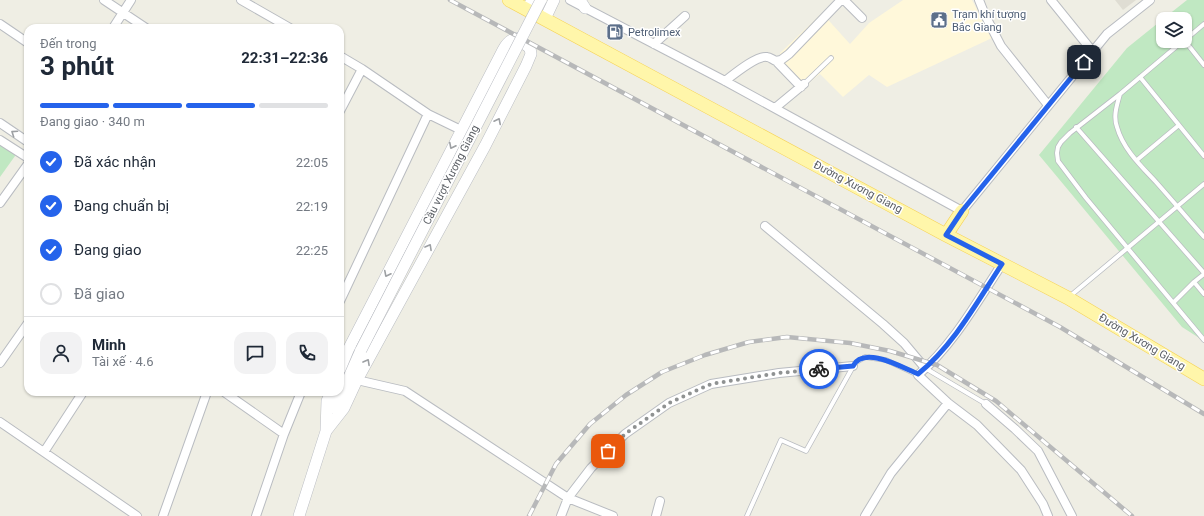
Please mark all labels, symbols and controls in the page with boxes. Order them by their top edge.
place label: Trạm khí tượng Bắc Giang [952,8,1026,34]
public building icon: Trạm khí tượng Bắc Giang [929,10,949,30]
map controls [1156,12,1192,48]
button: layers [1156,12,1192,48]
fuel station icon: Petrolimex [605,22,625,42]
place label: Petrolimex [628,26,681,39]
text: Đến trong [40,36,96,51]
pin [1067,45,1101,79]
text: 22:31–22:36 [241,49,328,67]
text: 3 phút [40,51,114,81]
icon: home [1073,51,1095,73]
text: Đang giao · 340 m [40,114,145,129]
one-way arrow [493,117,501,125]
street label: Cầu vượt Xương Giang [420,123,482,227]
one-way arrow [11,130,18,137]
one-way arrow [450,142,457,150]
icon: check [40,151,62,173]
text: Đã xác nhận [74,153,156,171]
text: 22:05 [296,155,328,170]
street label: Đường Xương Giang [811,158,905,216]
icon: check [40,195,62,217]
text: Đang chuẩn bị [74,197,169,215]
text: 22:19 [296,199,328,214]
icon: check [40,239,62,261]
text: Đang giao [74,241,141,259]
text: 22:25 [296,243,328,258]
one-way arrow [425,244,432,252]
one-way arrow [384,270,392,278]
text: Đã giao [74,285,125,303]
street label: Đường Xương Giang [1096,311,1188,373]
button: person [40,332,82,374]
button: chat [234,332,276,374]
button: phone [286,332,328,374]
text: Minh [92,336,126,354]
courier [799,349,839,389]
text: Tài xế · 4.6 [92,354,154,369]
one-way arrow [363,358,370,366]
icon: bike [808,358,830,380]
pin [591,434,625,468]
icon: bag [597,440,619,462]

